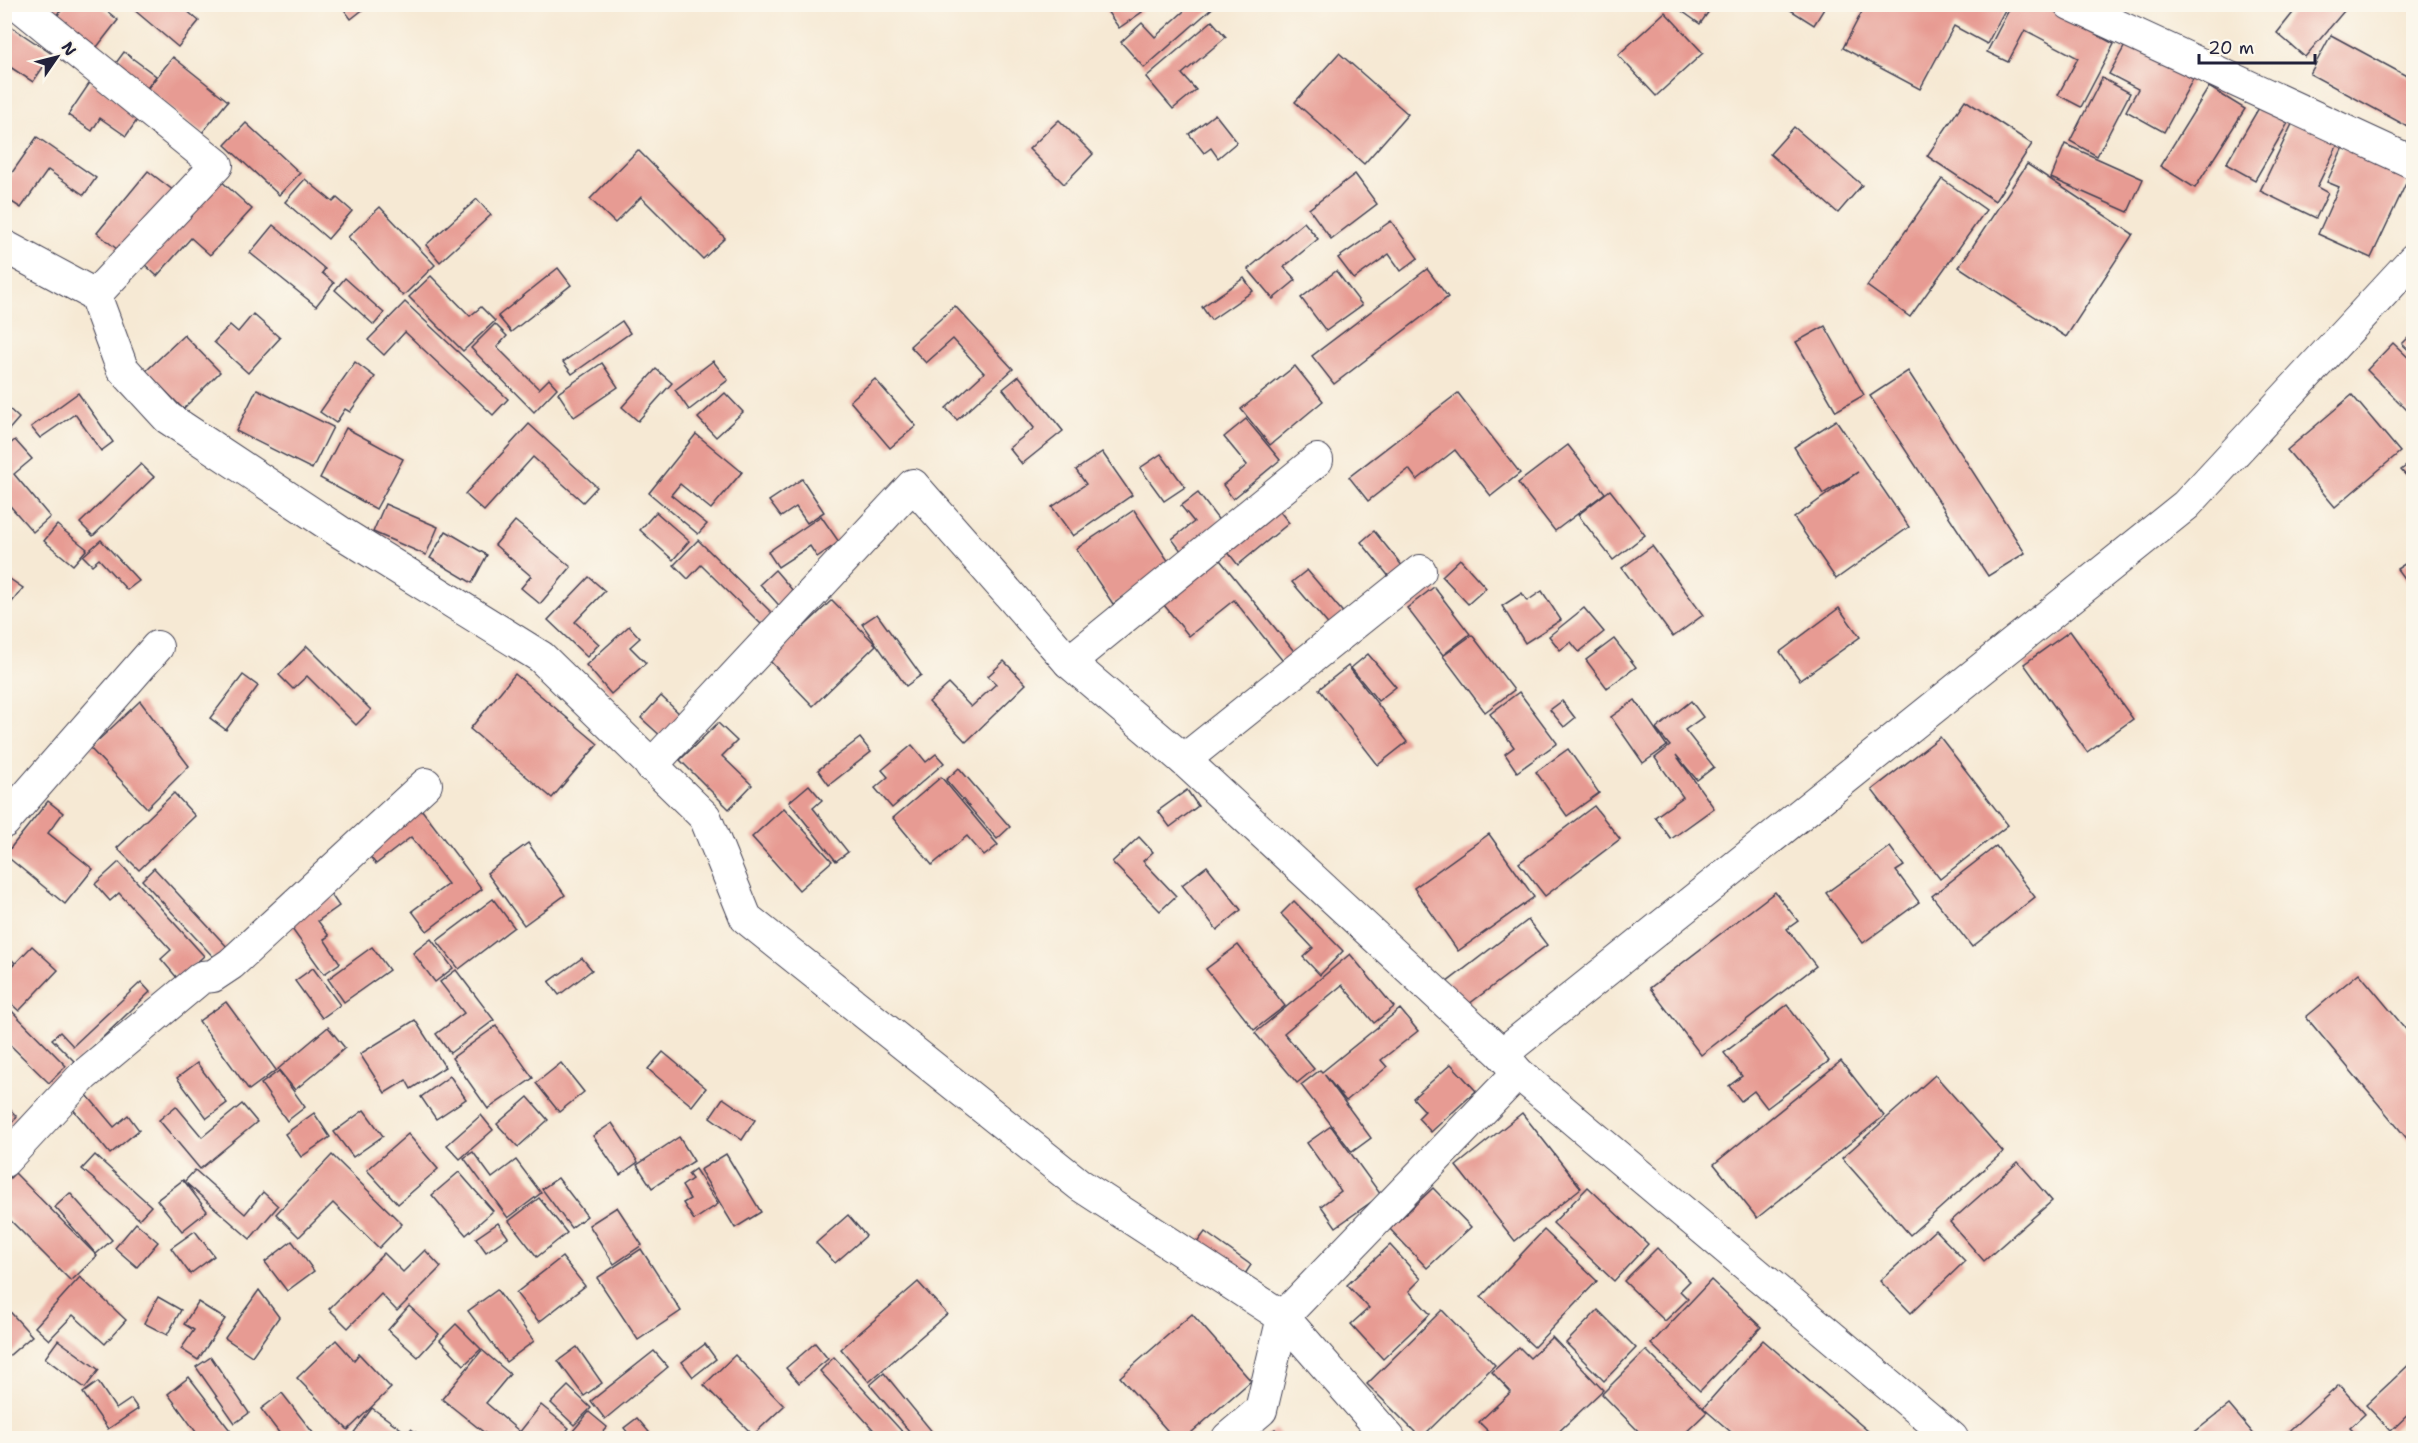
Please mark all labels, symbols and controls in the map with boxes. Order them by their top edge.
north arrow [27,27,87,87]
scale bar [2199,27,2314,65]
text: 20 m [2208,36,2254,60]
text: N [57,37,81,60]

